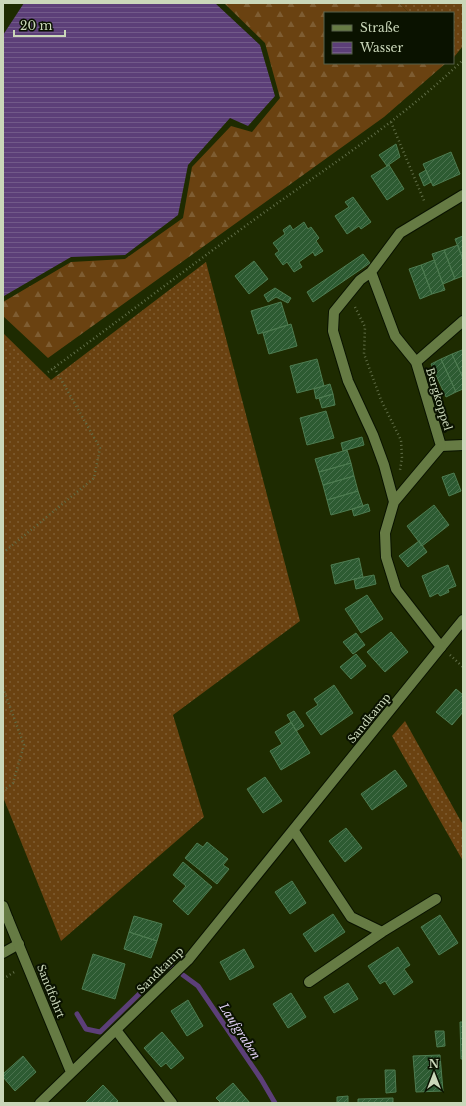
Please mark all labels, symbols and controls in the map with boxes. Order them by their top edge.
scale bar [14,12,65,38]
legend [324,12,454,64]
text: 20 m [20,18,52,33]
text: Straße [360,20,400,35]
text: Wasser [359,40,403,55]
street label: Bergkoppel [423,366,455,433]
street label: Sandkamp [345,690,393,746]
street label: Sandkamp [134,944,186,996]
street label: Sandfohrt [34,962,68,1021]
water label: Laufgraben [216,999,264,1063]
north arrow [414,1054,454,1094]
text: N [429,1057,440,1071]

